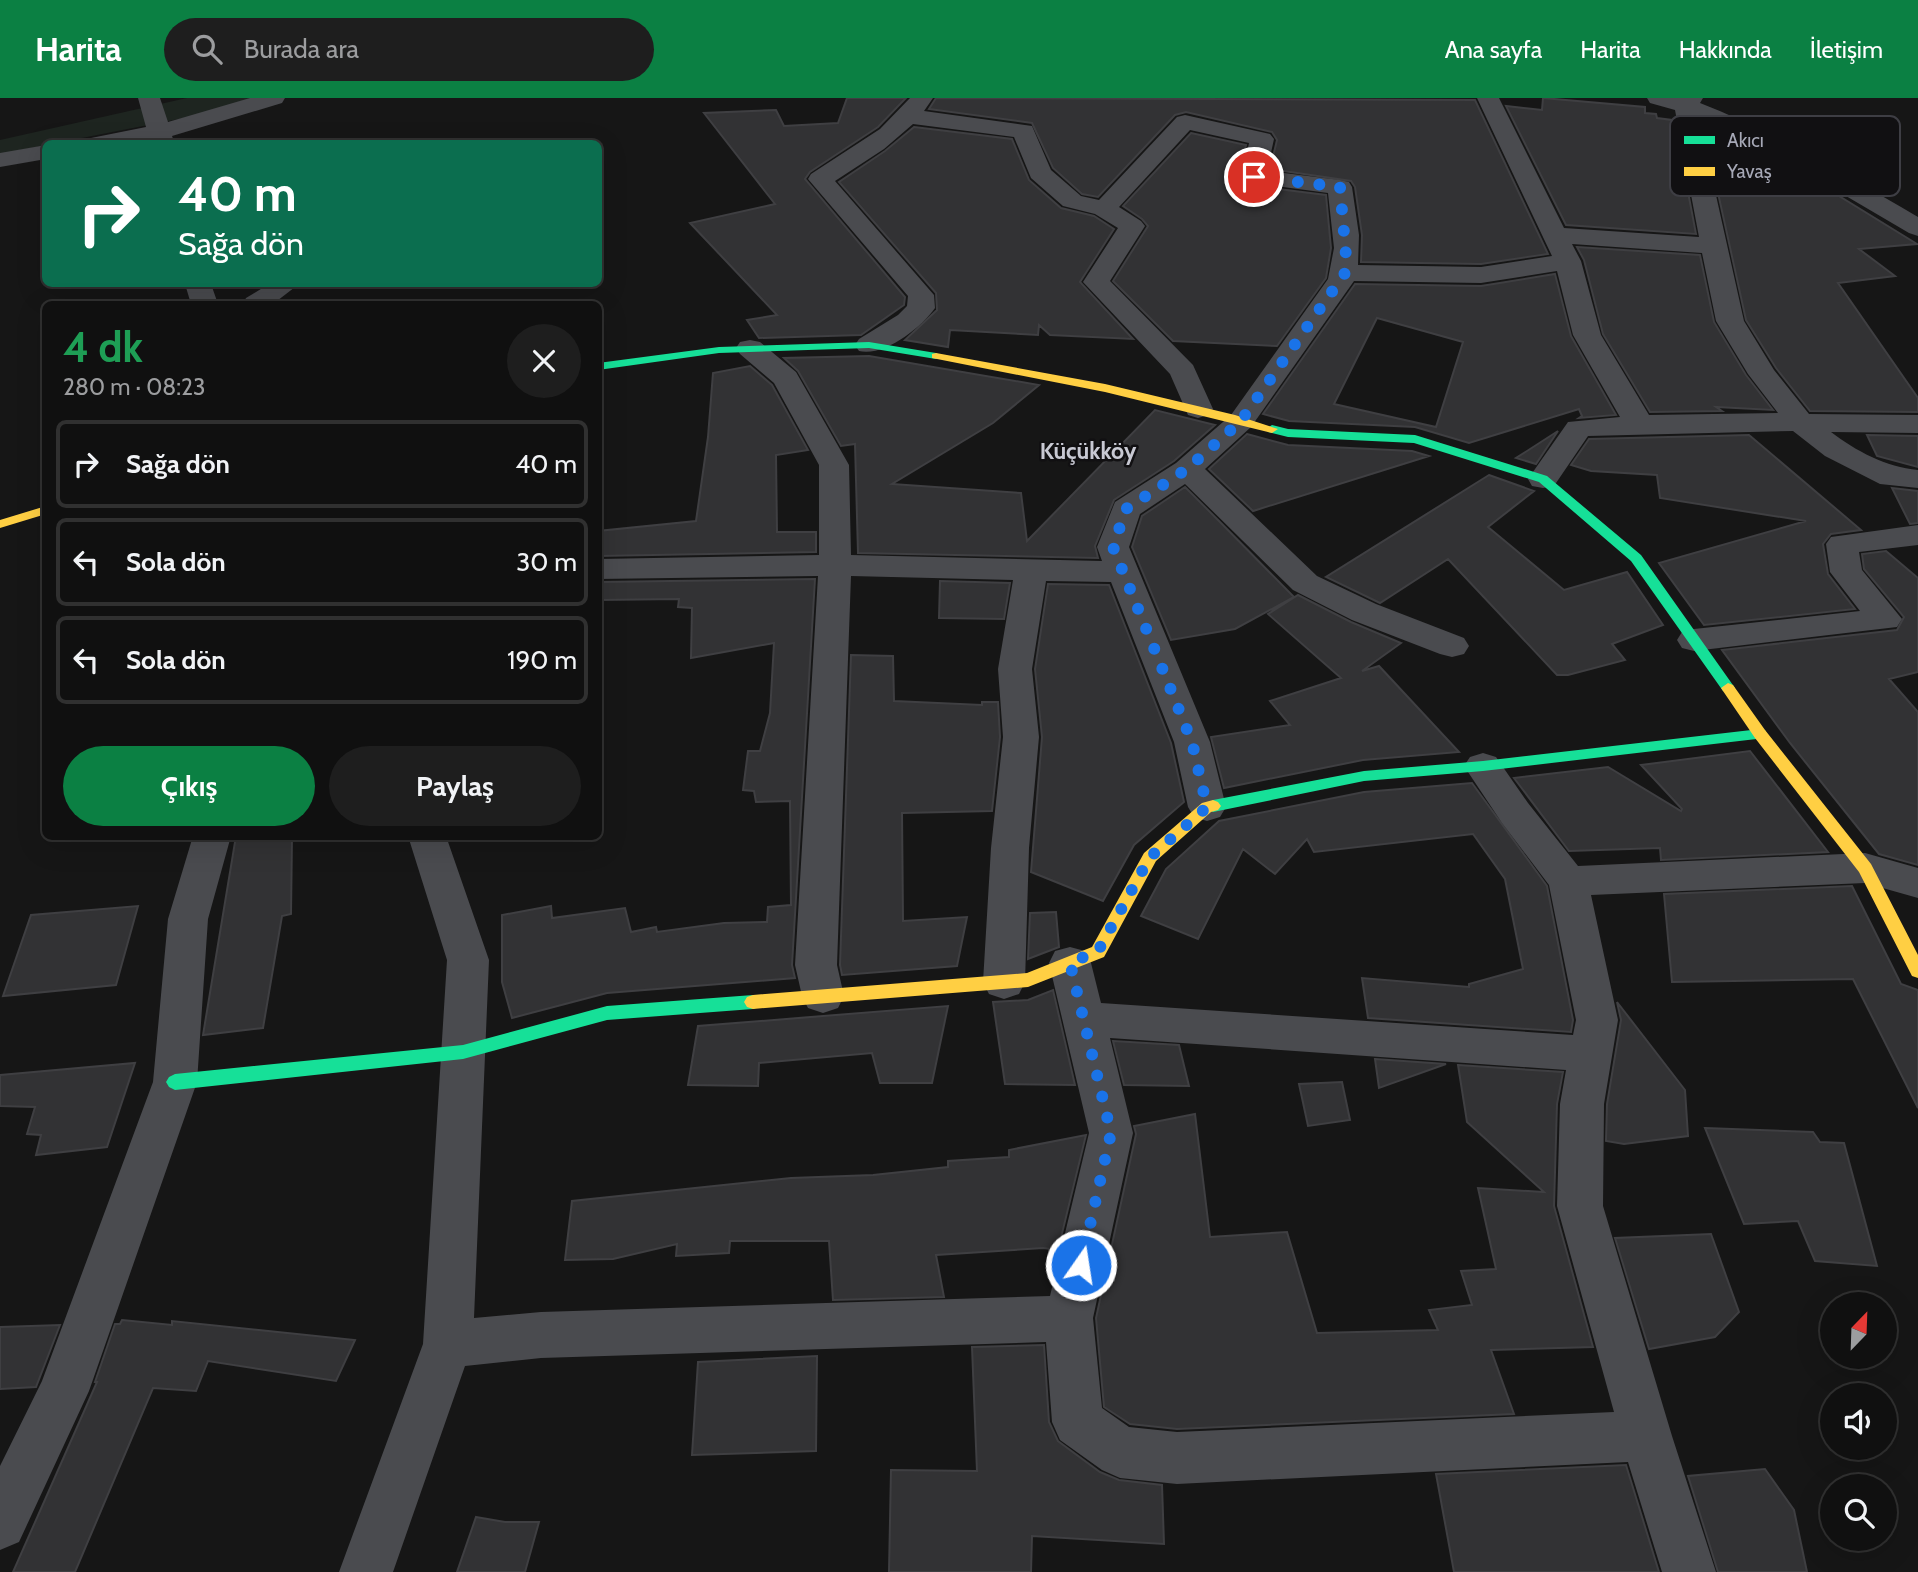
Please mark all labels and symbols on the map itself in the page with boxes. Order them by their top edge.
legend [1670,116,1900,196]
text: Akıcı [1727,129,1764,152]
pin [1224,147,1284,207]
text: Yavaş [1726,160,1772,183]
district label: Küçükköy [1040,437,1137,465]
position arrow [1044,1228,1118,1302]
north arrow [1820,1292,1897,1368]

